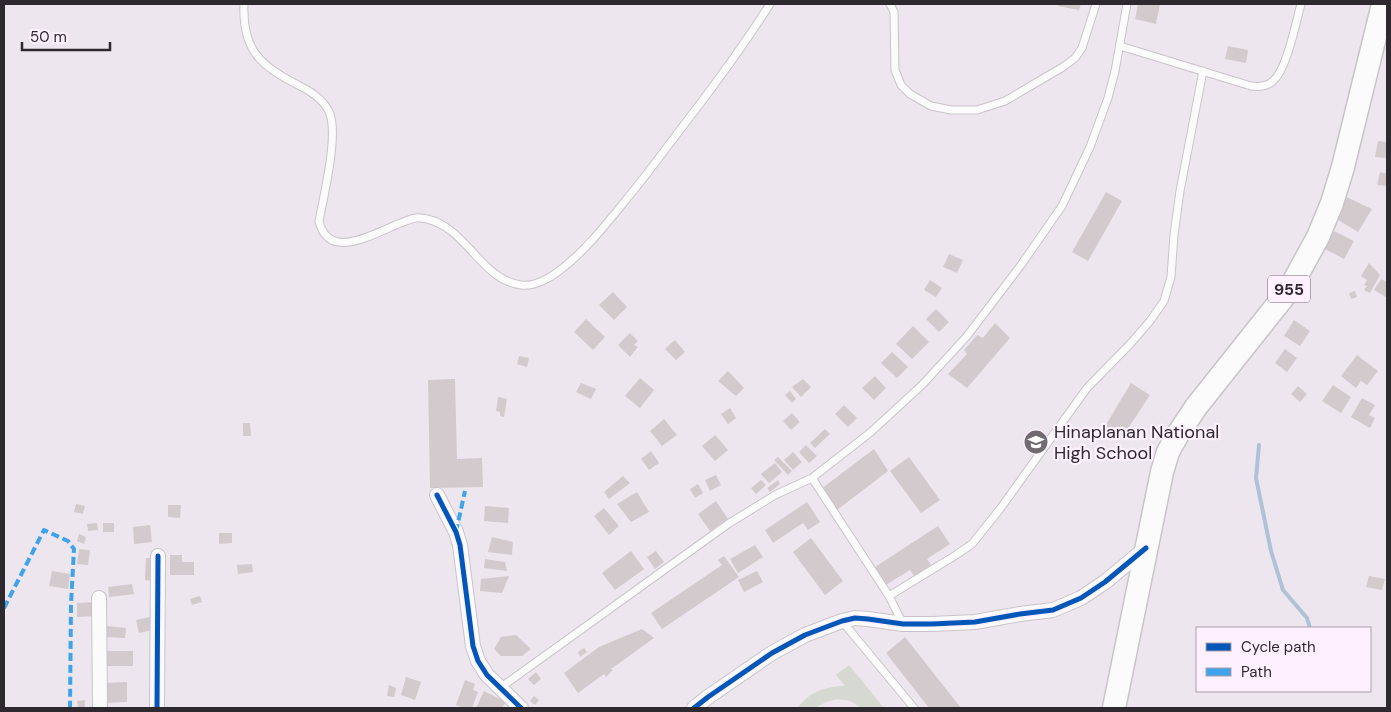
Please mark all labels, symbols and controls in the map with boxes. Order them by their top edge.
scale bar [22,20,110,52]
text: 50 m [30,27,67,47]
road number: 955 [1268,276,1310,302]
place label: Hinaplanan National High School [1054,420,1219,465]
school or university icon: Hinaplanan National High School [1023,429,1049,455]
legend [1196,627,1371,692]
text: Cycle path [1241,637,1316,657]
text: Path [1241,662,1272,682]

